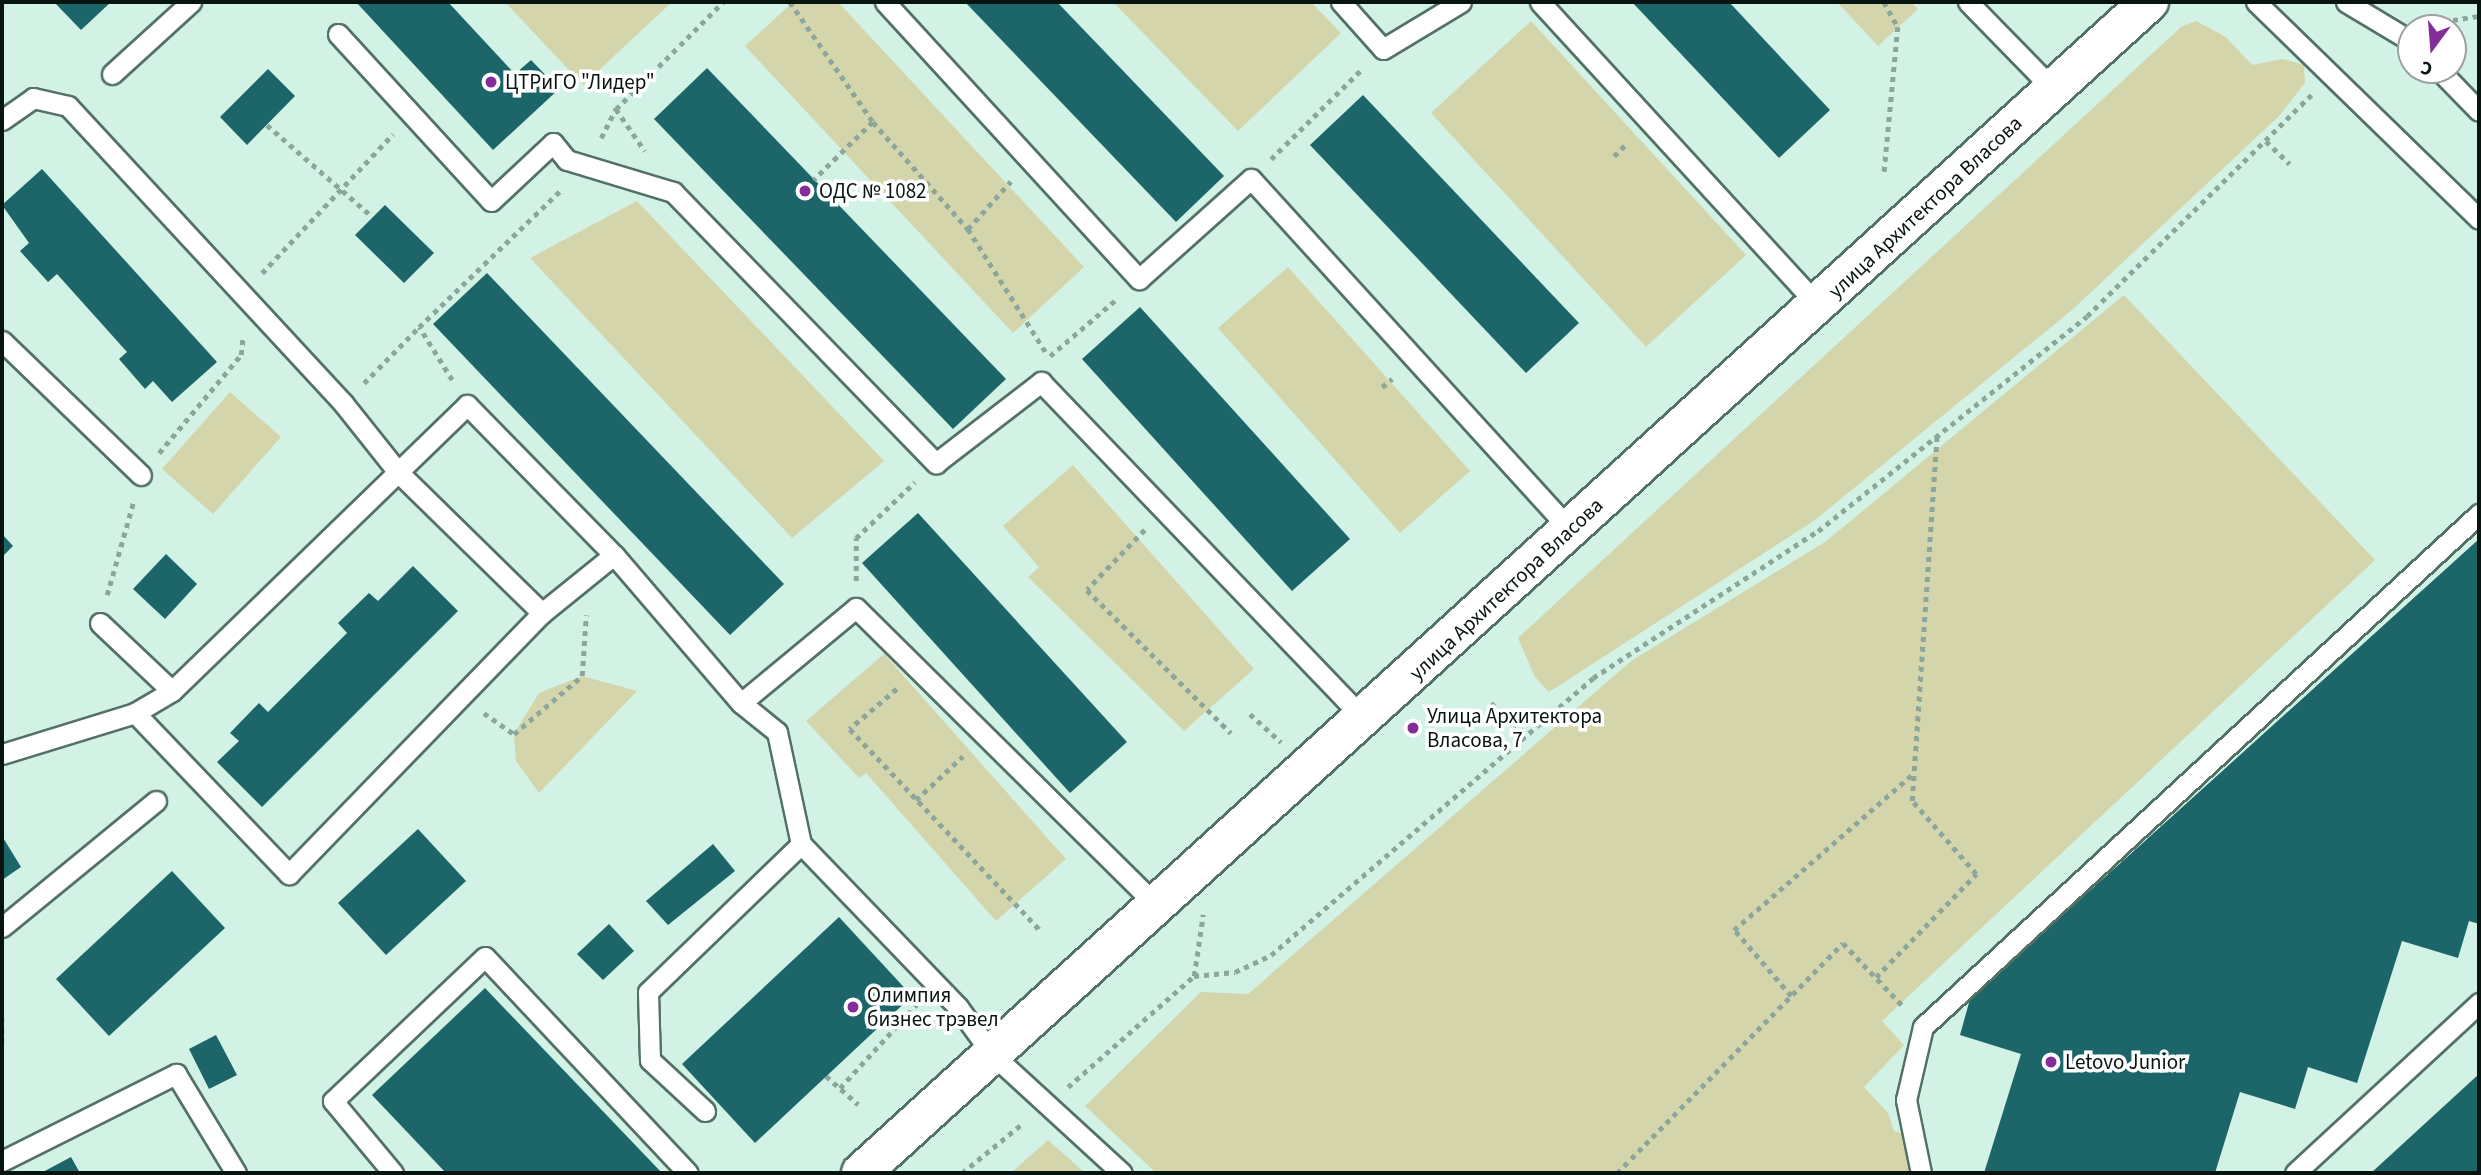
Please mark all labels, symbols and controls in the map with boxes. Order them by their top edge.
north arrow [2397,14,2467,84]
text: С [2418,53,2436,82]
place label: ЦТРиГО "Лидер" [505,69,655,95]
marker: ЦТРиГО "Лидер" [483,74,499,90]
street label: улица Архитектора Власова [1823,111,2027,303]
place label: ОДС № 1082 [819,178,927,204]
marker: ОДС № 1082 [797,183,813,199]
street label: улица Архитектора Власова [1404,493,1608,685]
place label: Улица Архитектора Власова, 7 [1427,703,1602,753]
marker: Улица Архитектора Власова, 7 [1405,720,1421,736]
place label: Олимпия бизнес трэвел [867,982,999,1032]
marker: Олимпия бизнес трэвел [845,999,861,1015]
place label: Letovo Junior [2065,1049,2185,1075]
marker: Letovo Junior [2043,1054,2059,1070]

